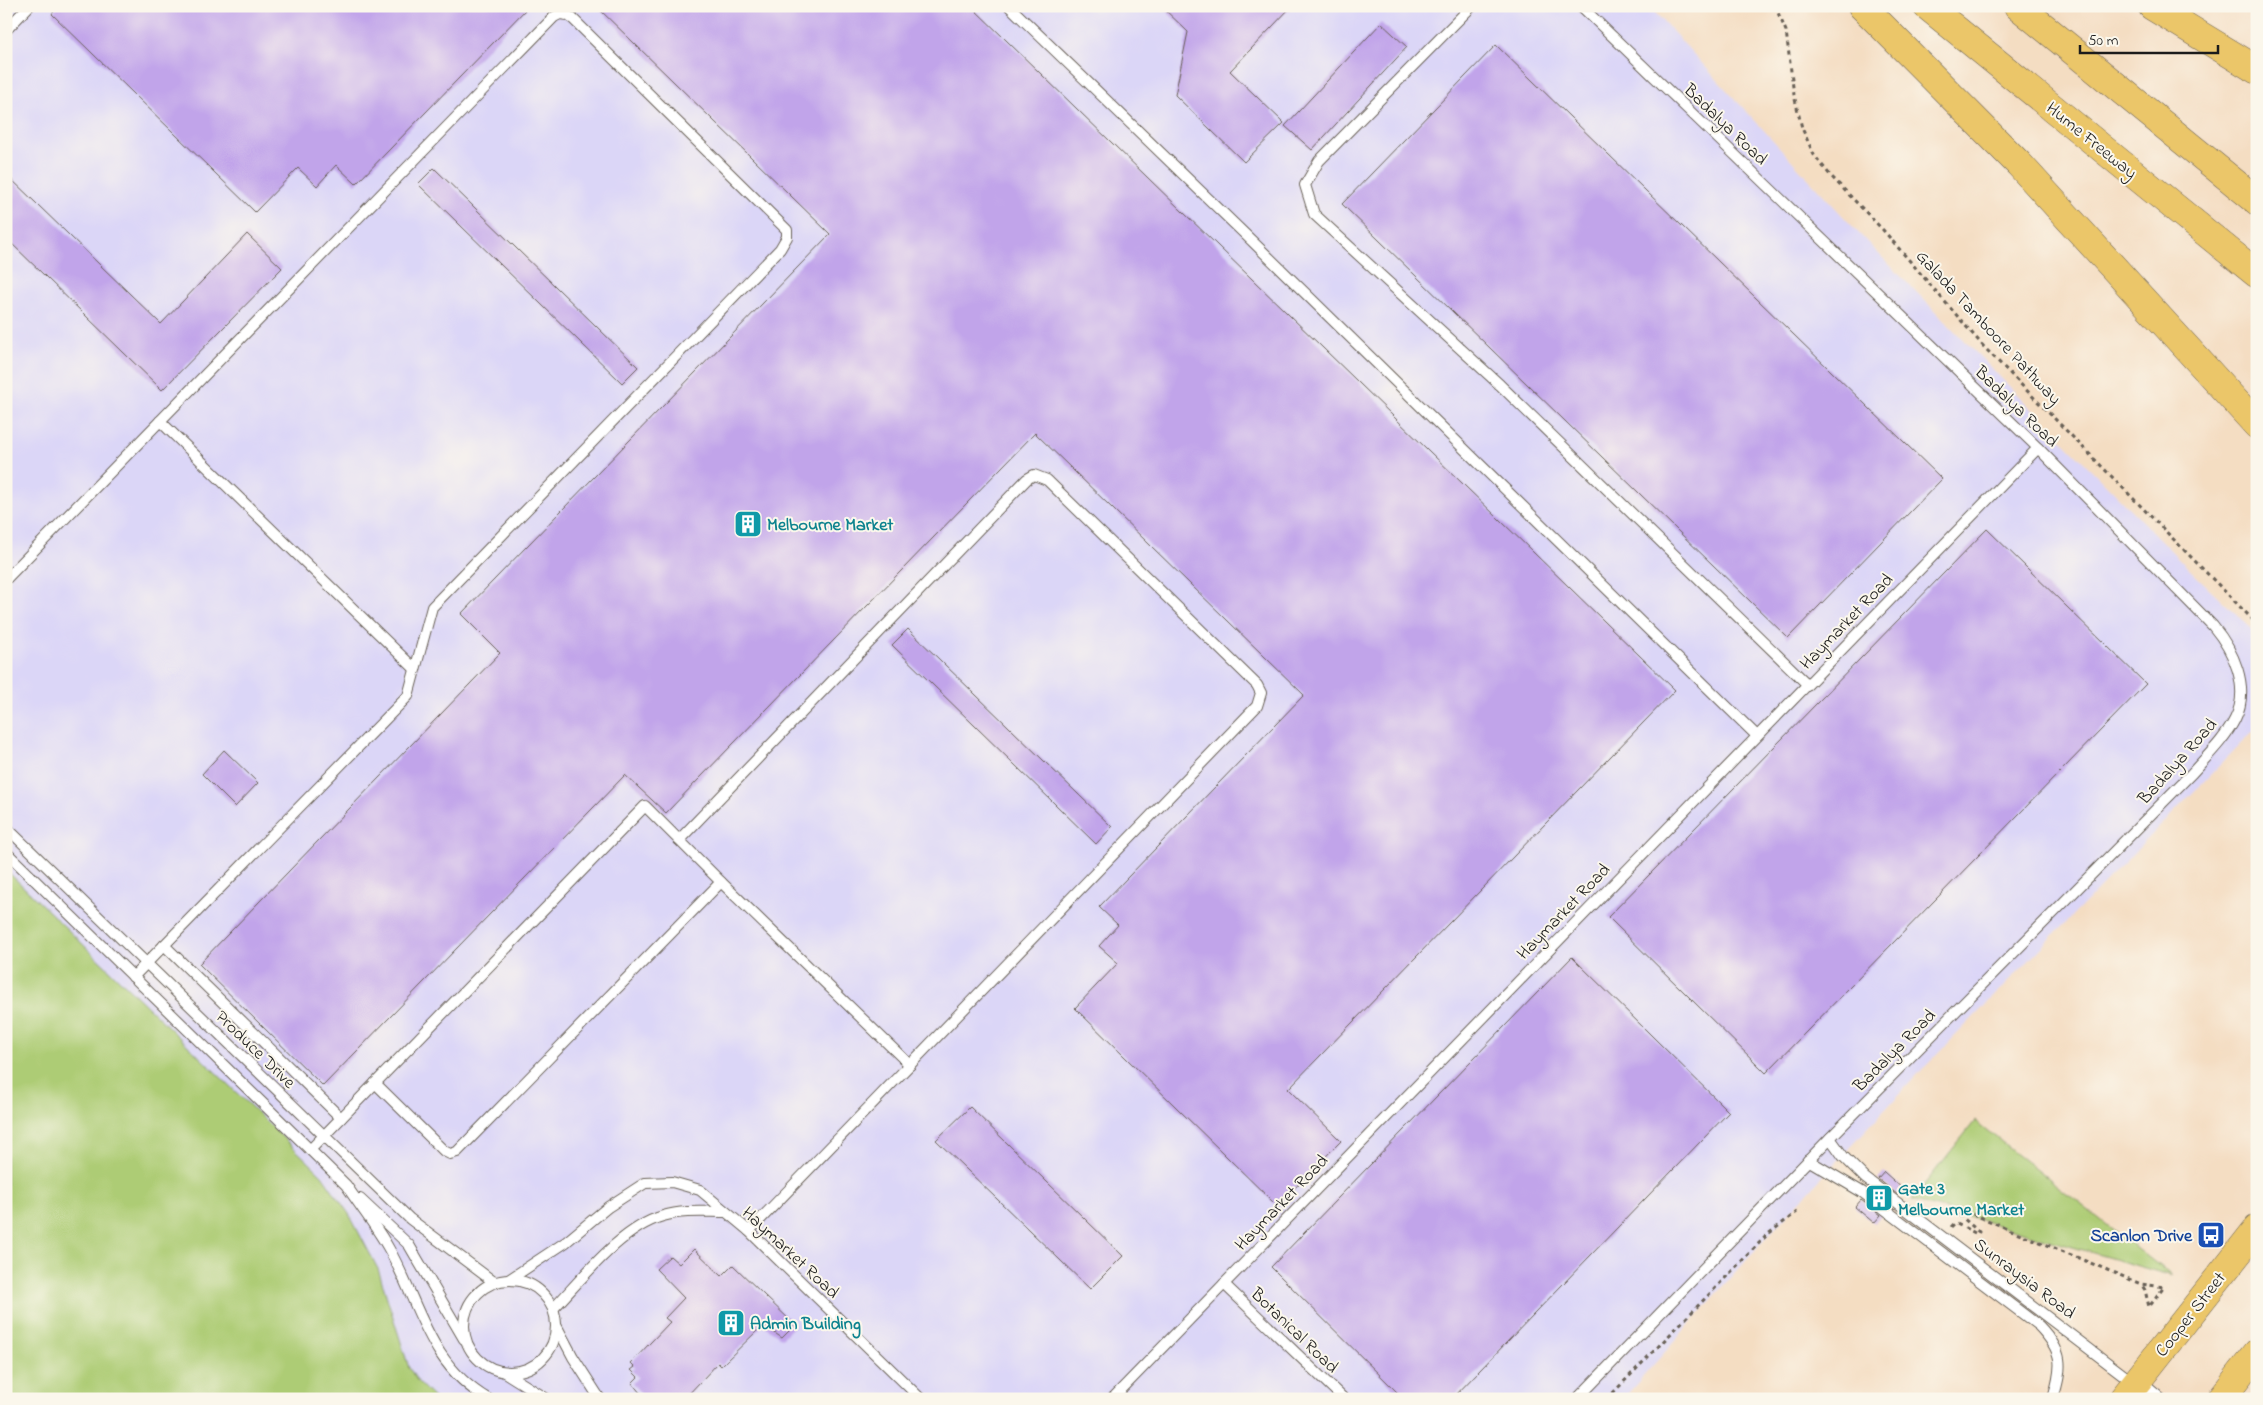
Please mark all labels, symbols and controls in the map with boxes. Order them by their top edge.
scale bar [2080,22,2218,54]
text: 50 m [2088,30,2119,52]
street label: Badalya Road [1676,78,1773,172]
street label: Hume Freeway [2040,97,2142,186]
street label: Galada Tamboore Pathway [1909,245,2066,412]
street label: Badalya Road [1967,360,2064,454]
building icon: Melbourne Market [733,509,763,539]
place label: Melbourne Market [767,513,894,539]
street label: Haymarket Road [1795,568,1900,676]
street label: Badalya Road [2132,713,2224,812]
street label: Haymarket Road [1512,858,1617,966]
street label: Badalya Road [1847,1004,1943,1100]
street label: Produce Drive [209,1005,301,1096]
street label: Haymarket Road [1230,1149,1335,1257]
place label: Gate 3 Melbourne Market [1898,1177,2025,1224]
building icon: Gate 3 Melbourne Market [1864,1183,1894,1213]
street label: Haymarket Road [735,1201,844,1306]
bus stop icon: Scanlon Drive [2196,1220,2226,1250]
place label: Scanlon Drive [2091,1224,2193,1250]
street label: Sunraysia Road [1967,1233,2080,1327]
street label: Cooper Street [2150,1267,2233,1363]
street label: Botanical Road [1243,1282,1344,1380]
building icon: Admin Building [716,1308,746,1338]
place label: Admin Building [750,1312,861,1339]

